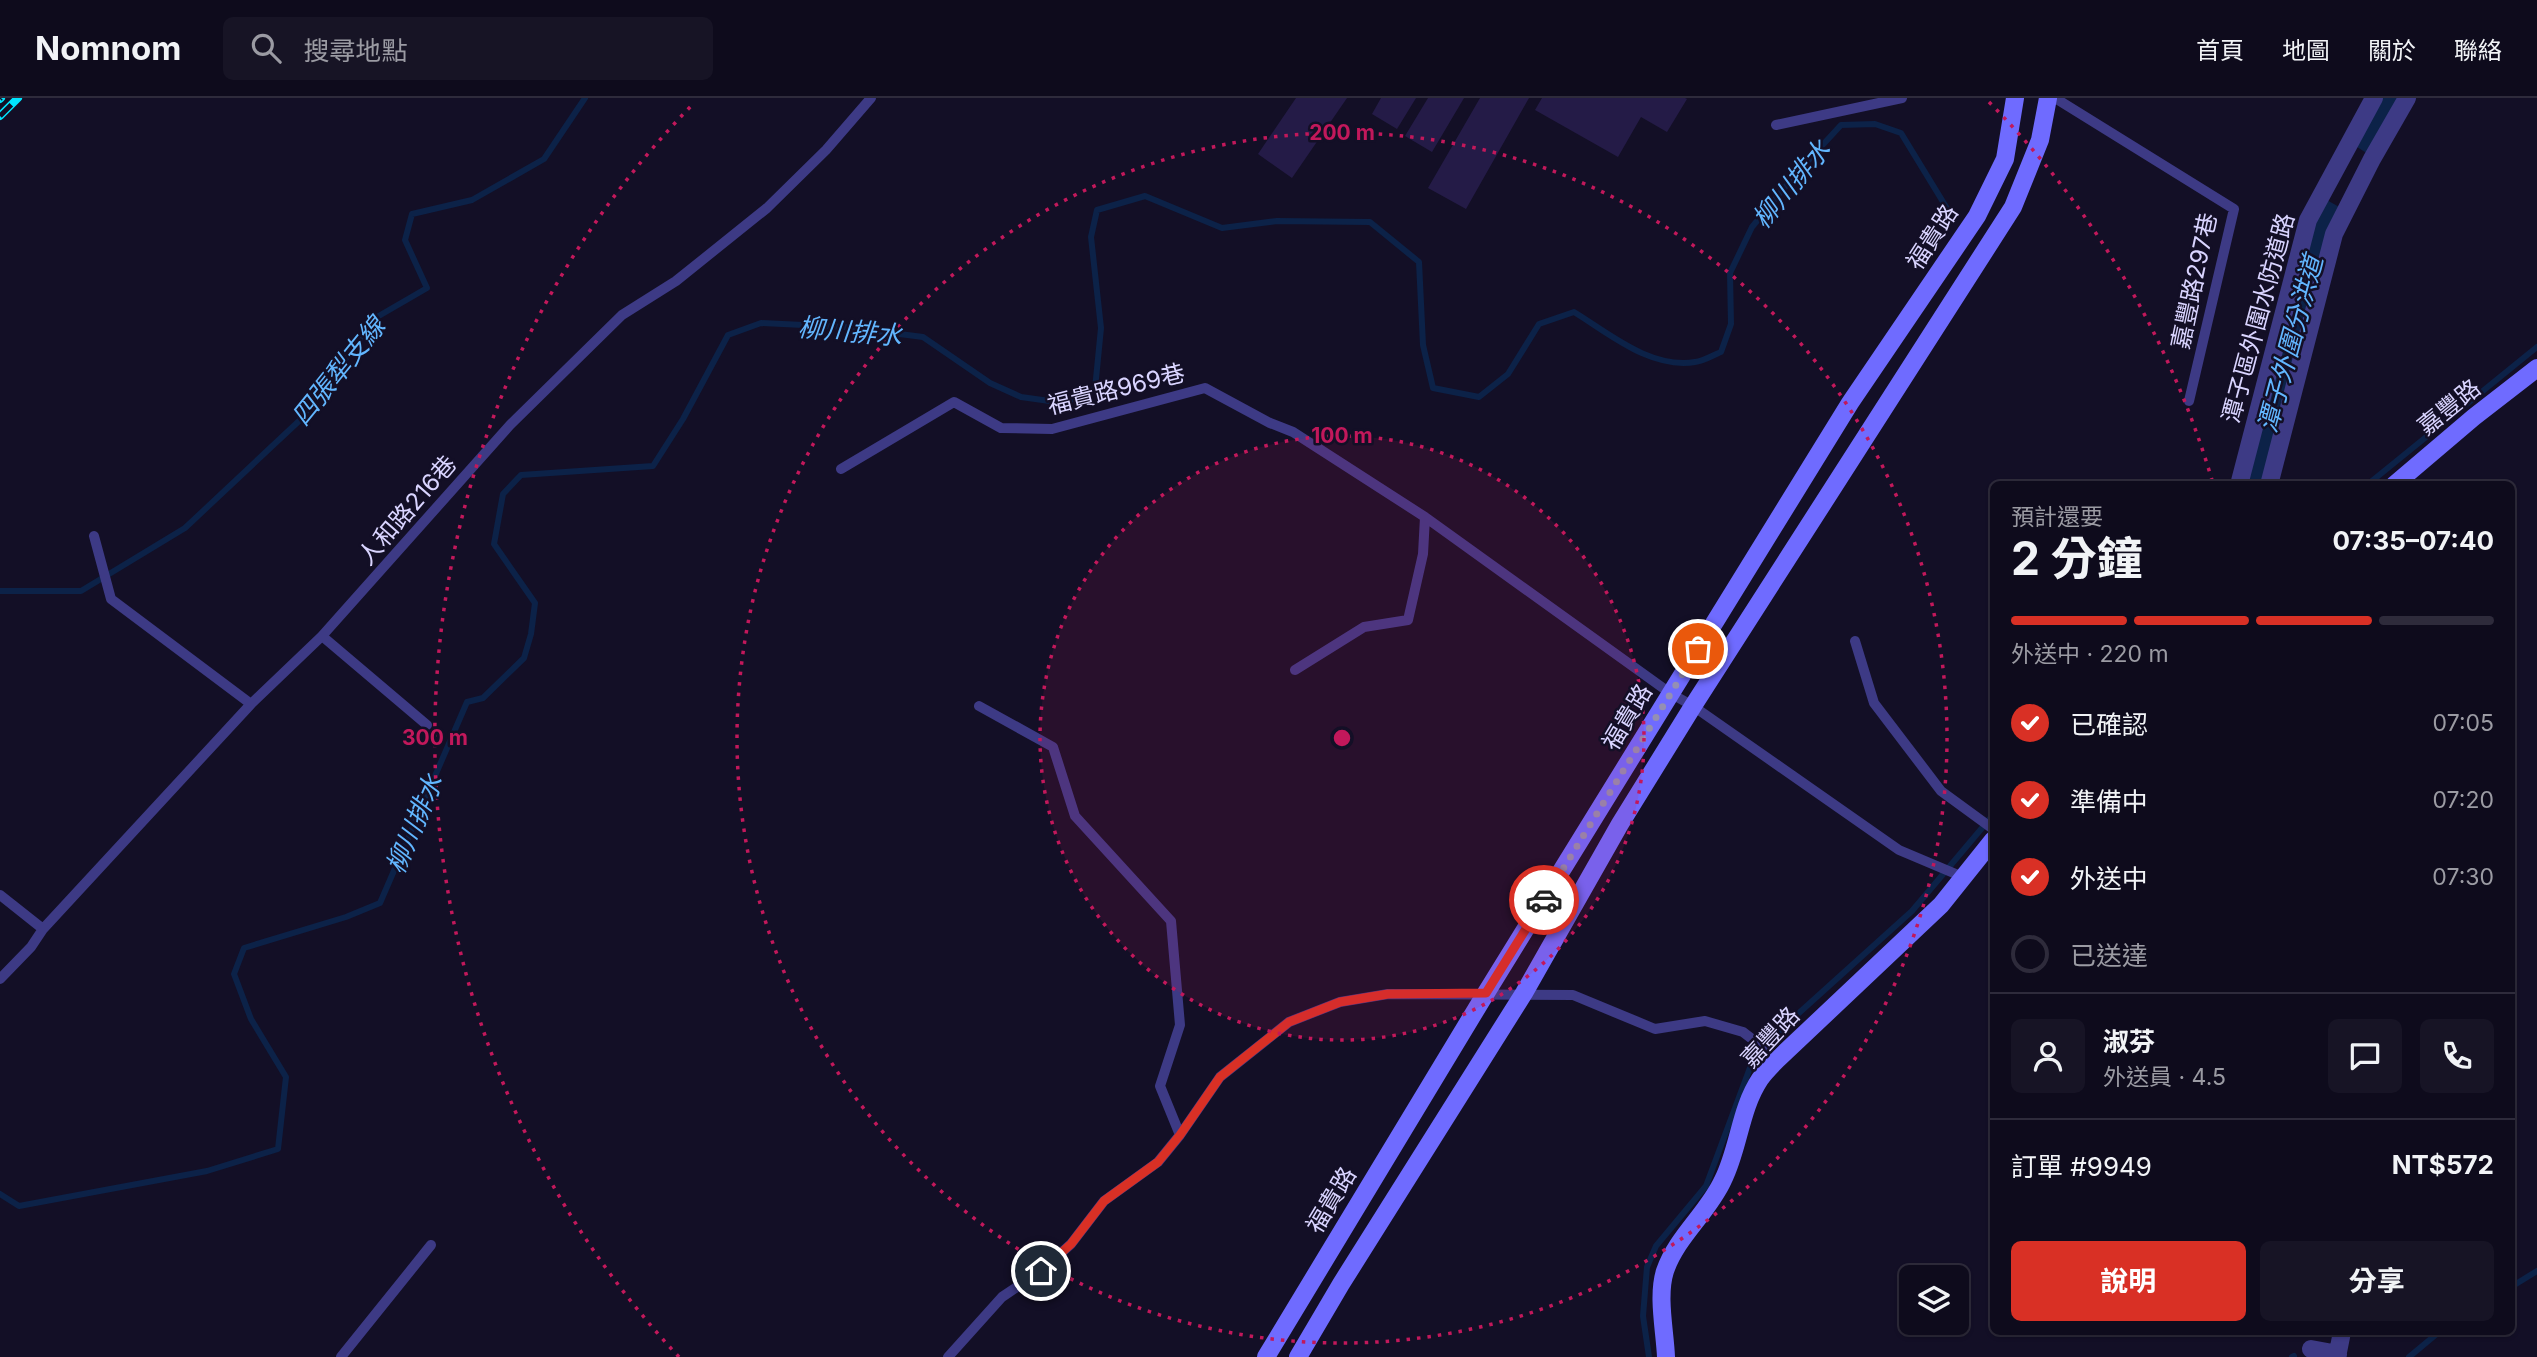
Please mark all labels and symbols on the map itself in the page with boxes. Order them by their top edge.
text: 200 m [1309,120,1375,145]
water label: 柳川排水 [1746,133,1837,234]
street label: 福貴路 [1900,199,1964,275]
street label: 嘉豐路297巷 [2165,210,2223,352]
street label: 潭子區外圍水防道路 [2216,210,2300,426]
water label: 潭子外圍分洪道 [2251,248,2330,436]
water label: 四張犁支線 [285,308,393,431]
water label: 柳川排水 [797,311,904,351]
street label: 福貴路969巷 [1044,358,1188,420]
street label: 嘉豐路 [2412,373,2486,441]
text: 100 m [1311,423,1373,448]
street label: 人和路216巷 [352,449,462,571]
pin [1668,619,1728,679]
street label: 福貴路 [1596,679,1658,755]
text: 300 m [402,725,468,750]
centre of rings [1330,726,1354,750]
water label: 柳川排水 [379,769,449,878]
courier [1509,865,1579,935]
street label: 嘉豐路 [1735,1001,1805,1073]
street label: 福貴路 [1300,1162,1362,1238]
pin [1011,1241,1071,1301]

